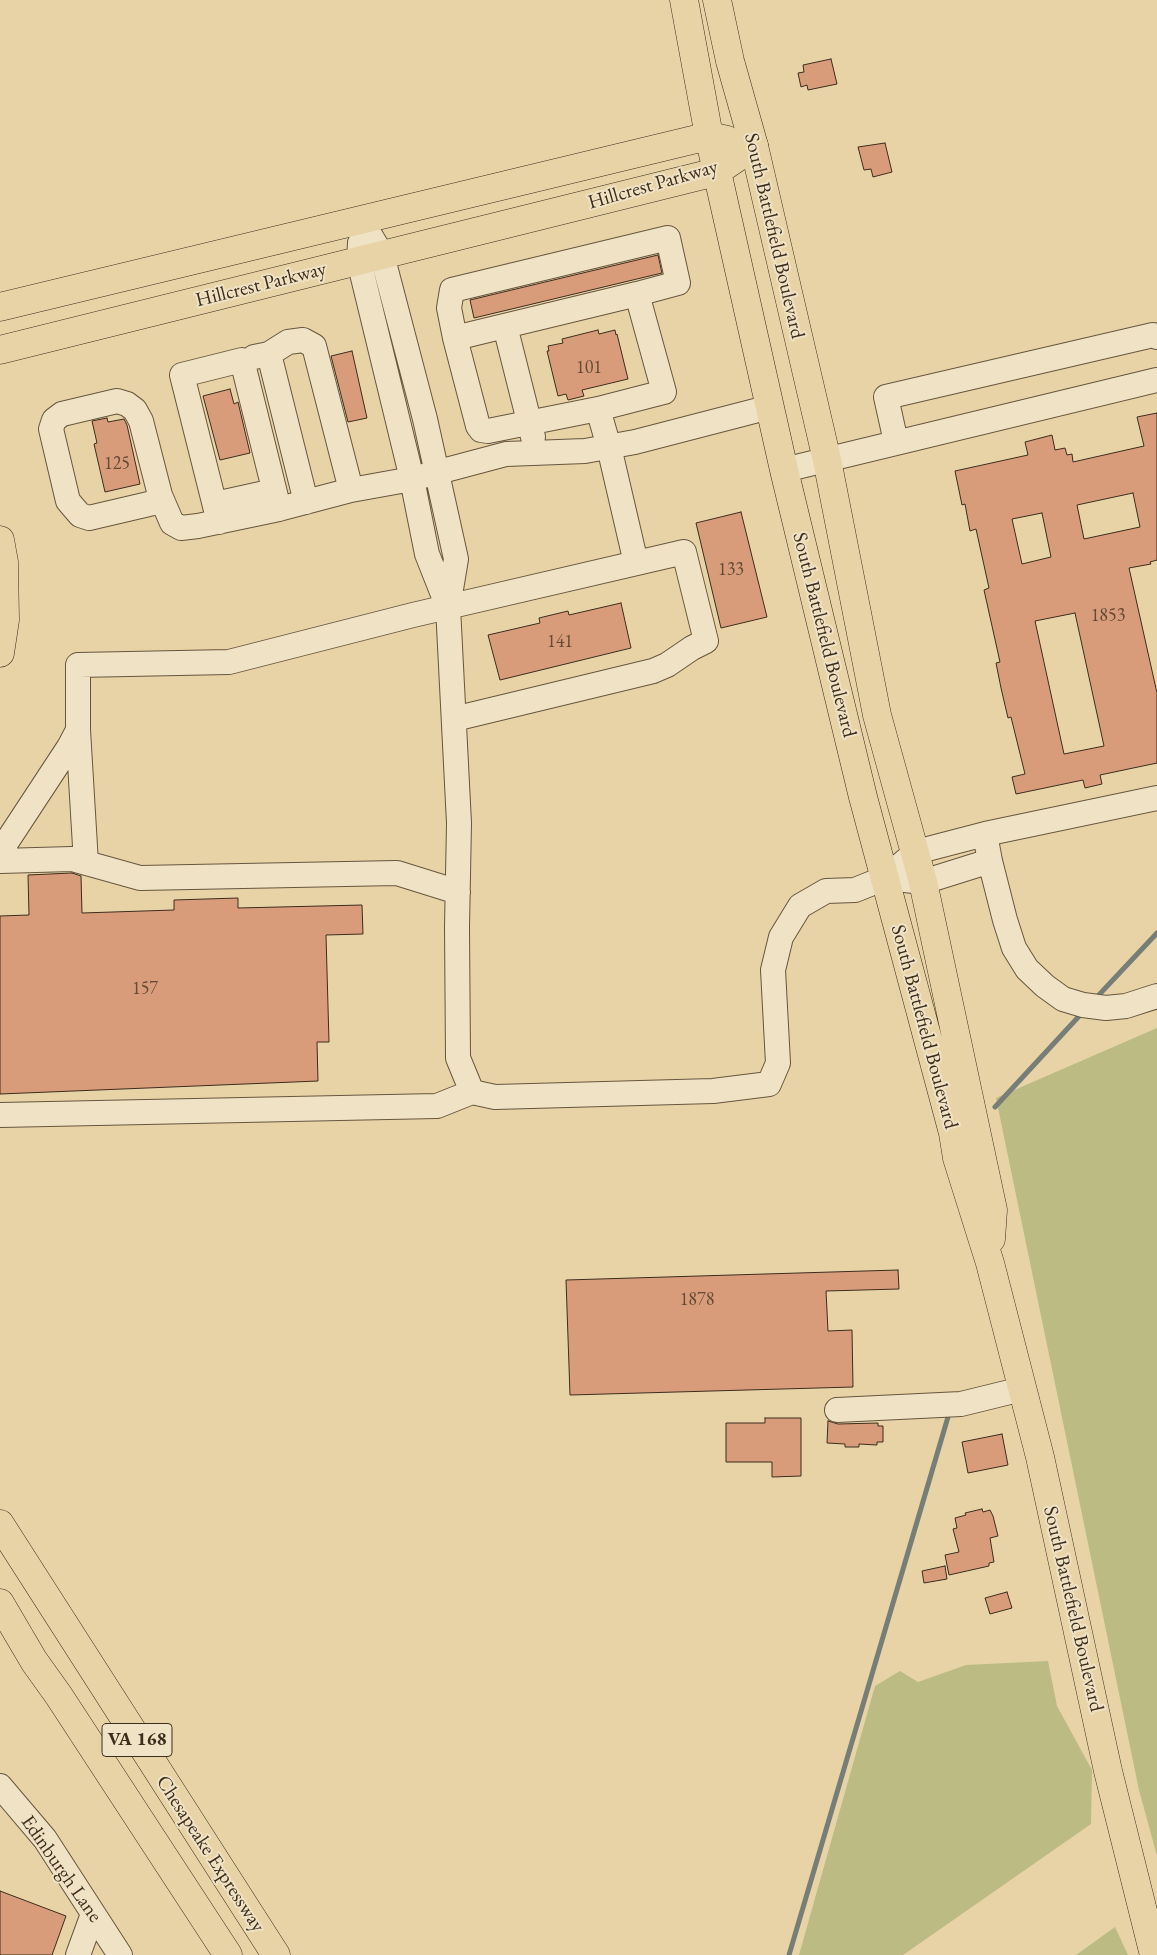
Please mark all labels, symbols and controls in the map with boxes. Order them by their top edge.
street label: South Battlefield Boulevard [739,131,809,341]
street label: Hillcrest Parkway [585,155,721,215]
street label: Hillcrest Parkway [193,257,329,313]
house number: 101 [576,357,602,379]
house number: 125 [104,453,130,475]
street label: South Battlefield Boulevard [787,530,861,740]
house number: 133 [718,559,744,581]
house number: 1853 [1091,605,1125,627]
house number: 141 [547,631,573,653]
street label: South Battlefield Boulevard [885,922,963,1132]
house number: 157 [132,978,158,1000]
house number: 1878 [680,1289,714,1311]
street label: South Battlefield Boulevard [1038,1504,1108,1714]
road number: VA 168 [102,1724,172,1756]
street label: Chesapeake Expressway [150,1771,270,1937]
street label: Edinburgh Lane [15,1811,107,1927]

